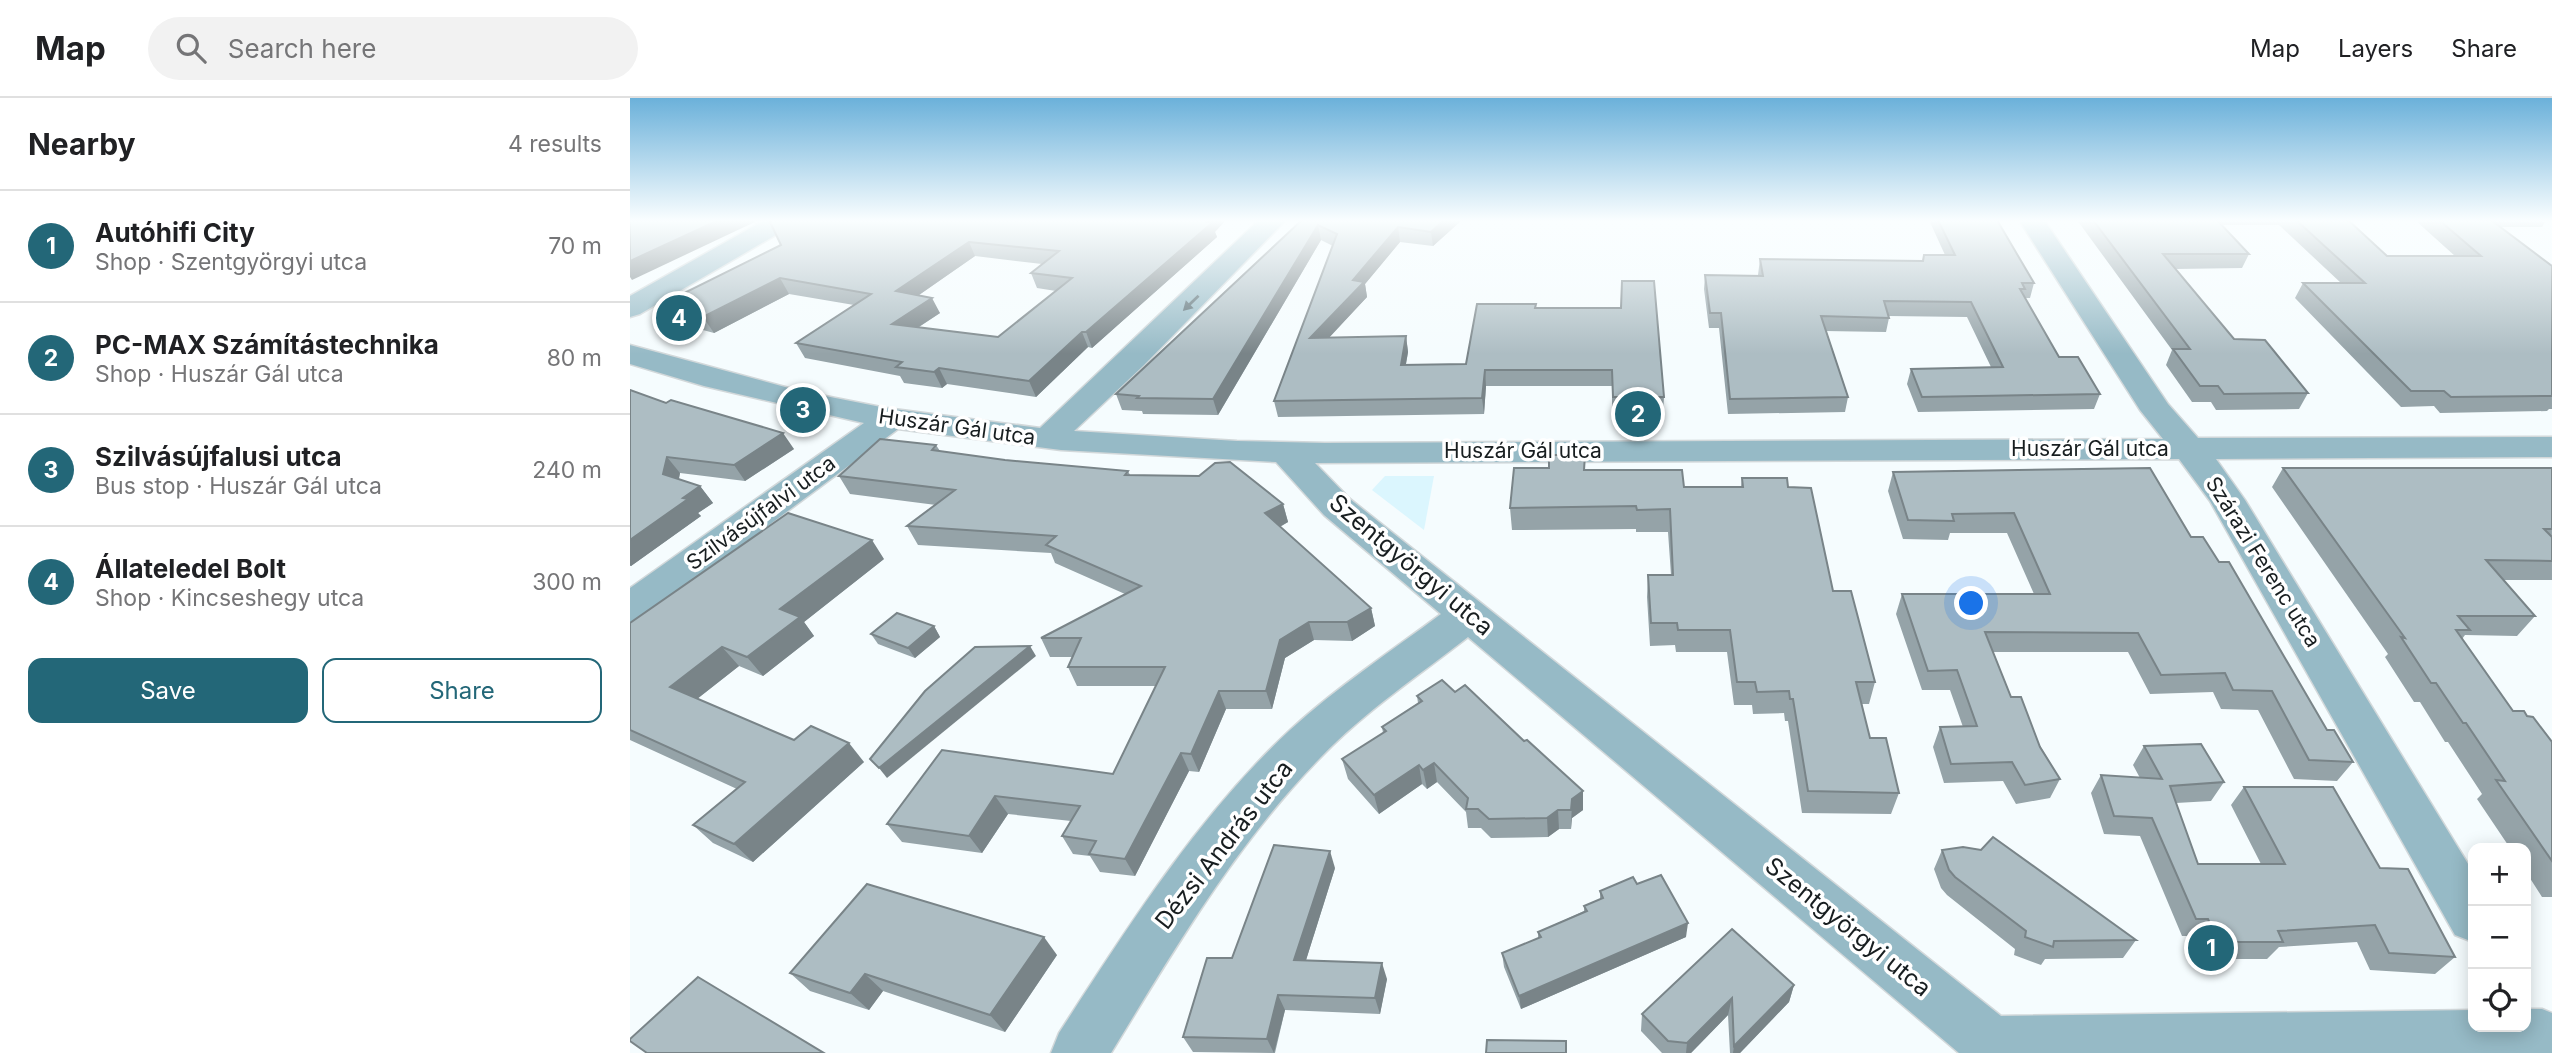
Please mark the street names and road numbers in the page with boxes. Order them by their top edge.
street label: Huszár Gál utca [877,403,1037,450]
street label: Huszár Gál utca [2011,436,2169,461]
street label: Huszár Gál utca [1444,438,1602,463]
street label: Szilvásújfalvi utca [681,450,840,575]
street label: Szárazi Ferenc utca [2201,472,2326,652]
street label: Szentgyörgyi utca [1324,488,1499,642]
street label: Dézsi András utca [1149,755,1298,935]
street label: Szentgyörgyi utca [1760,851,1937,1002]

